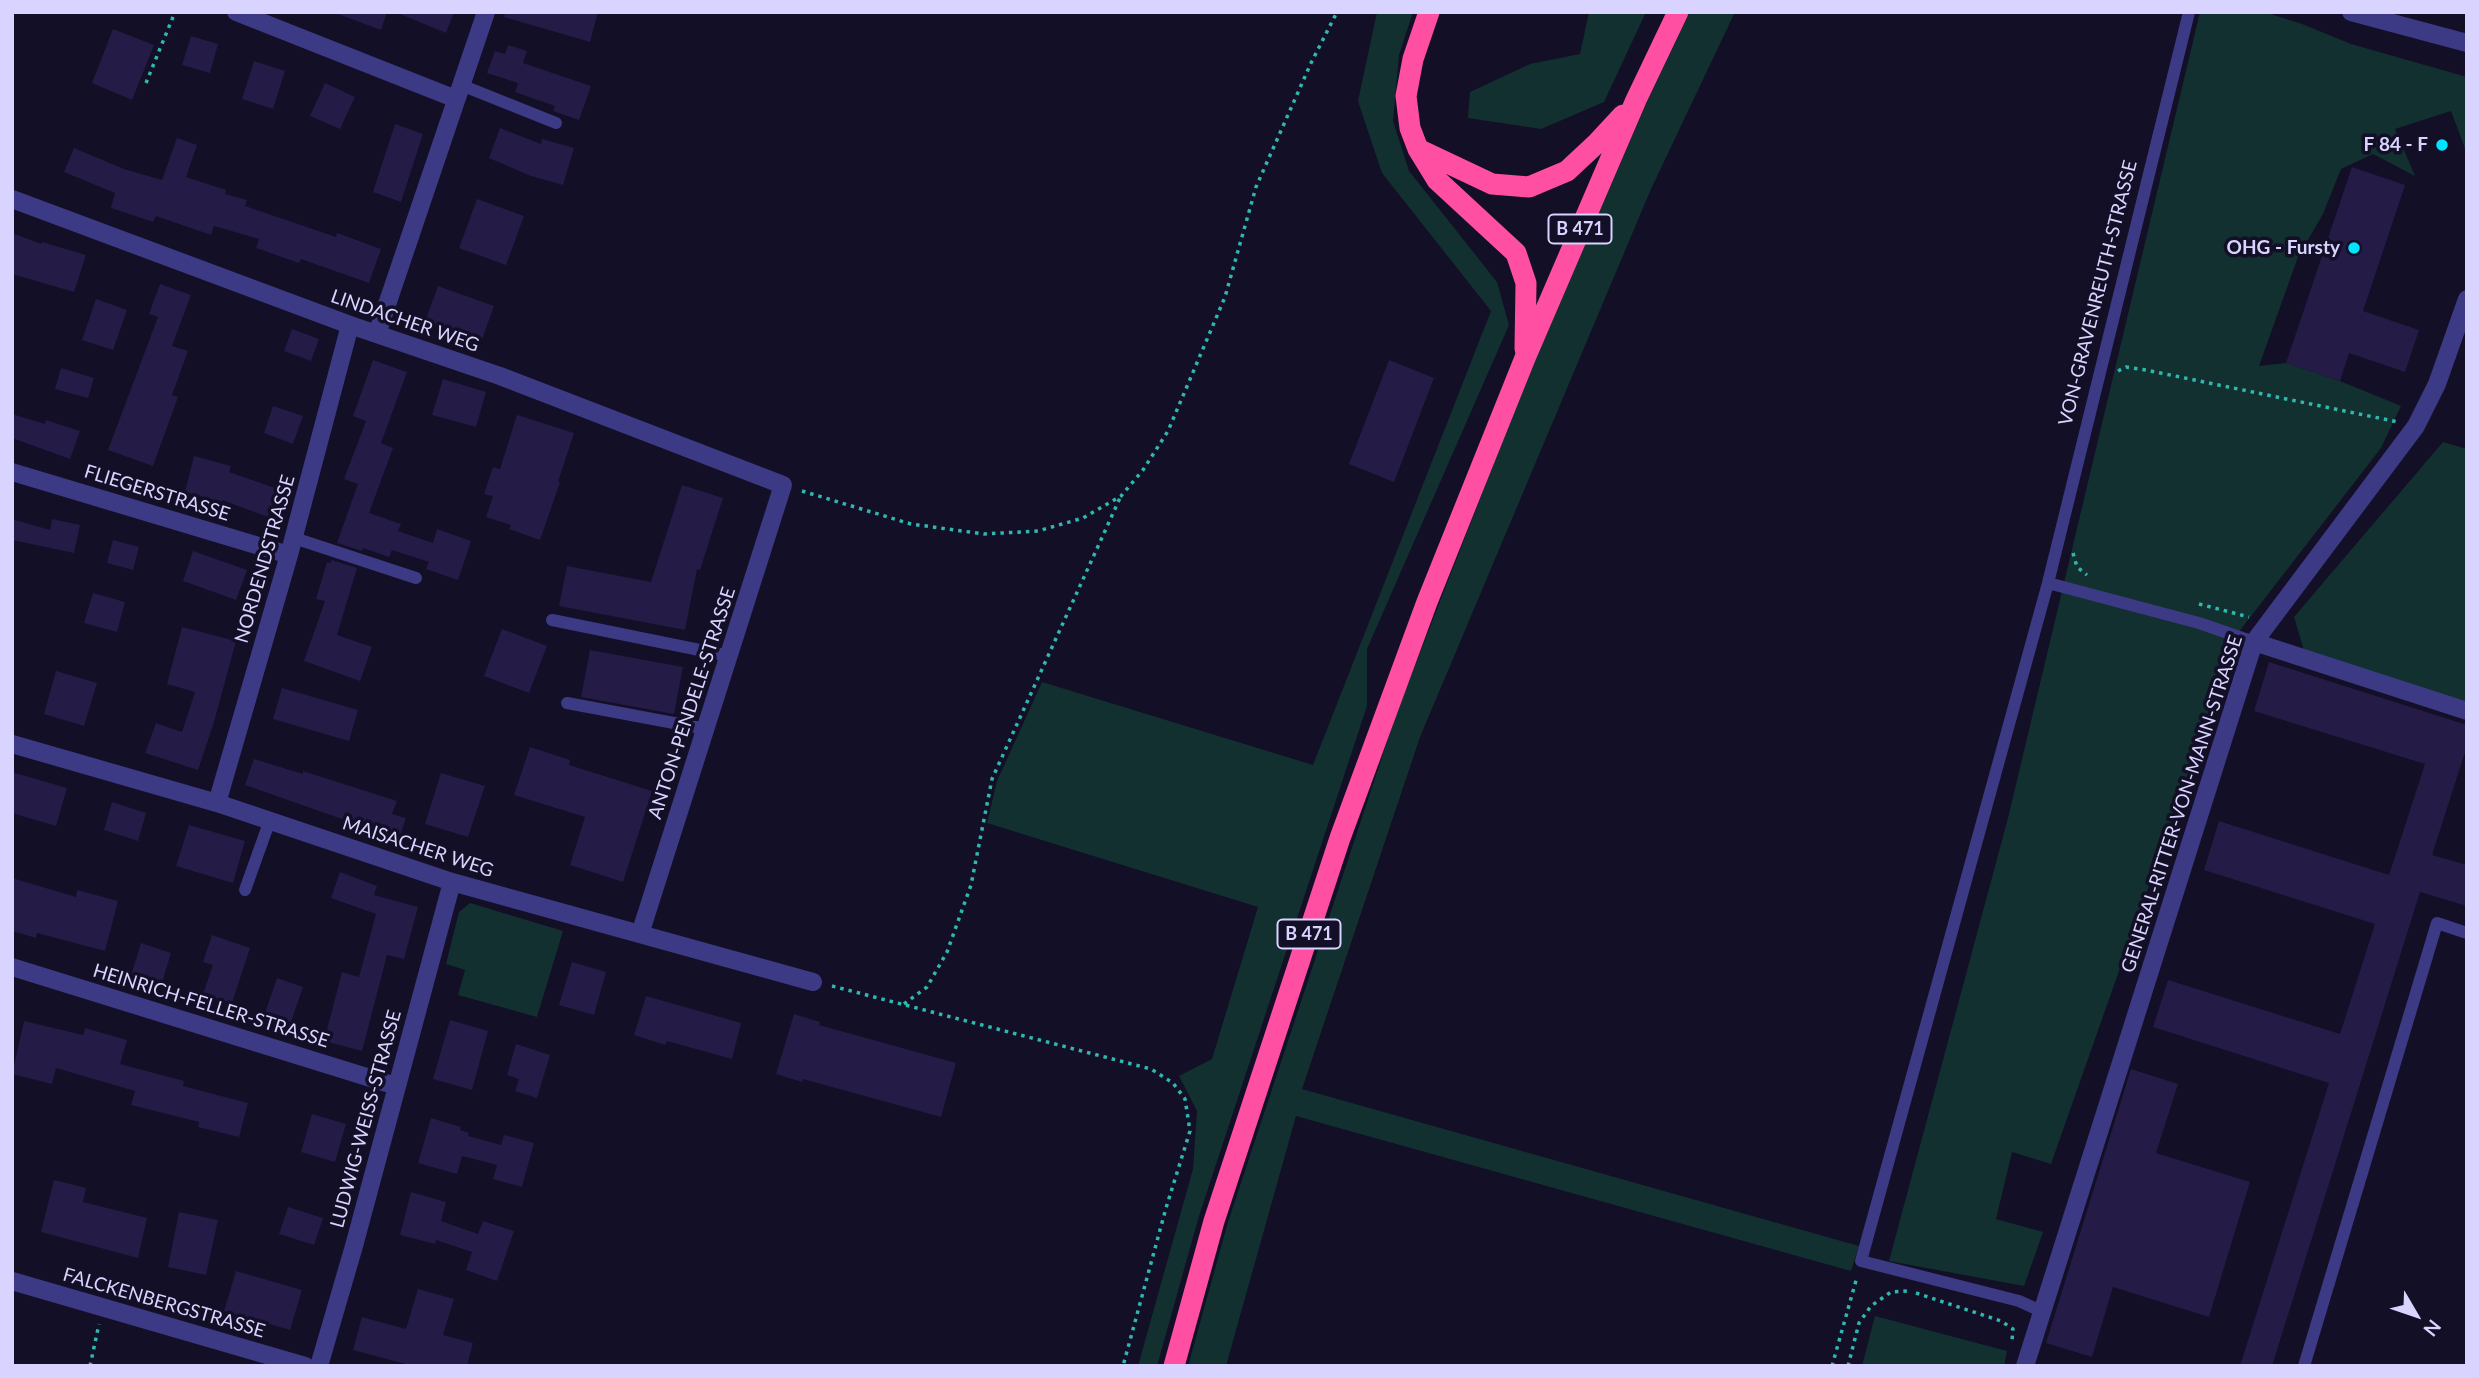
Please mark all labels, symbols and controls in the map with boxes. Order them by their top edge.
place label: F 84 - F [2364,134,2428,156]
marker: F 84 - F [2434,137,2450,153]
street label: VON-GRAVENREUTH-STRASSE [2054,158,2142,428]
road number: B 471 [1548,214,1612,244]
place label: OHG - Fursty [2227,237,2340,259]
marker: OHG - Fursty [2346,240,2362,256]
street label: LINDACHER WEG [328,285,482,357]
street label: FLIEGERSTRASSE [81,460,233,526]
street label: NORDENDSTRASSE [230,472,300,646]
street label: ANTON-PENDELE-STRASSE [644,584,740,822]
street label: GENERAL-RITTER-VON-MANN-STRASSE [2117,632,2247,976]
street label: MAISACHER WEG [340,812,496,882]
road number: B 471 [1278,919,1340,948]
street label: HEINRICH-FELLER-STRASSE [90,959,332,1053]
street label: LUDWIG-WEISS-STRASSE [326,1008,406,1230]
street label: FALCKENBERGSTRASSE [60,1263,268,1343]
north arrow [2381,1280,2451,1350]
text: N [2419,1316,2446,1341]

